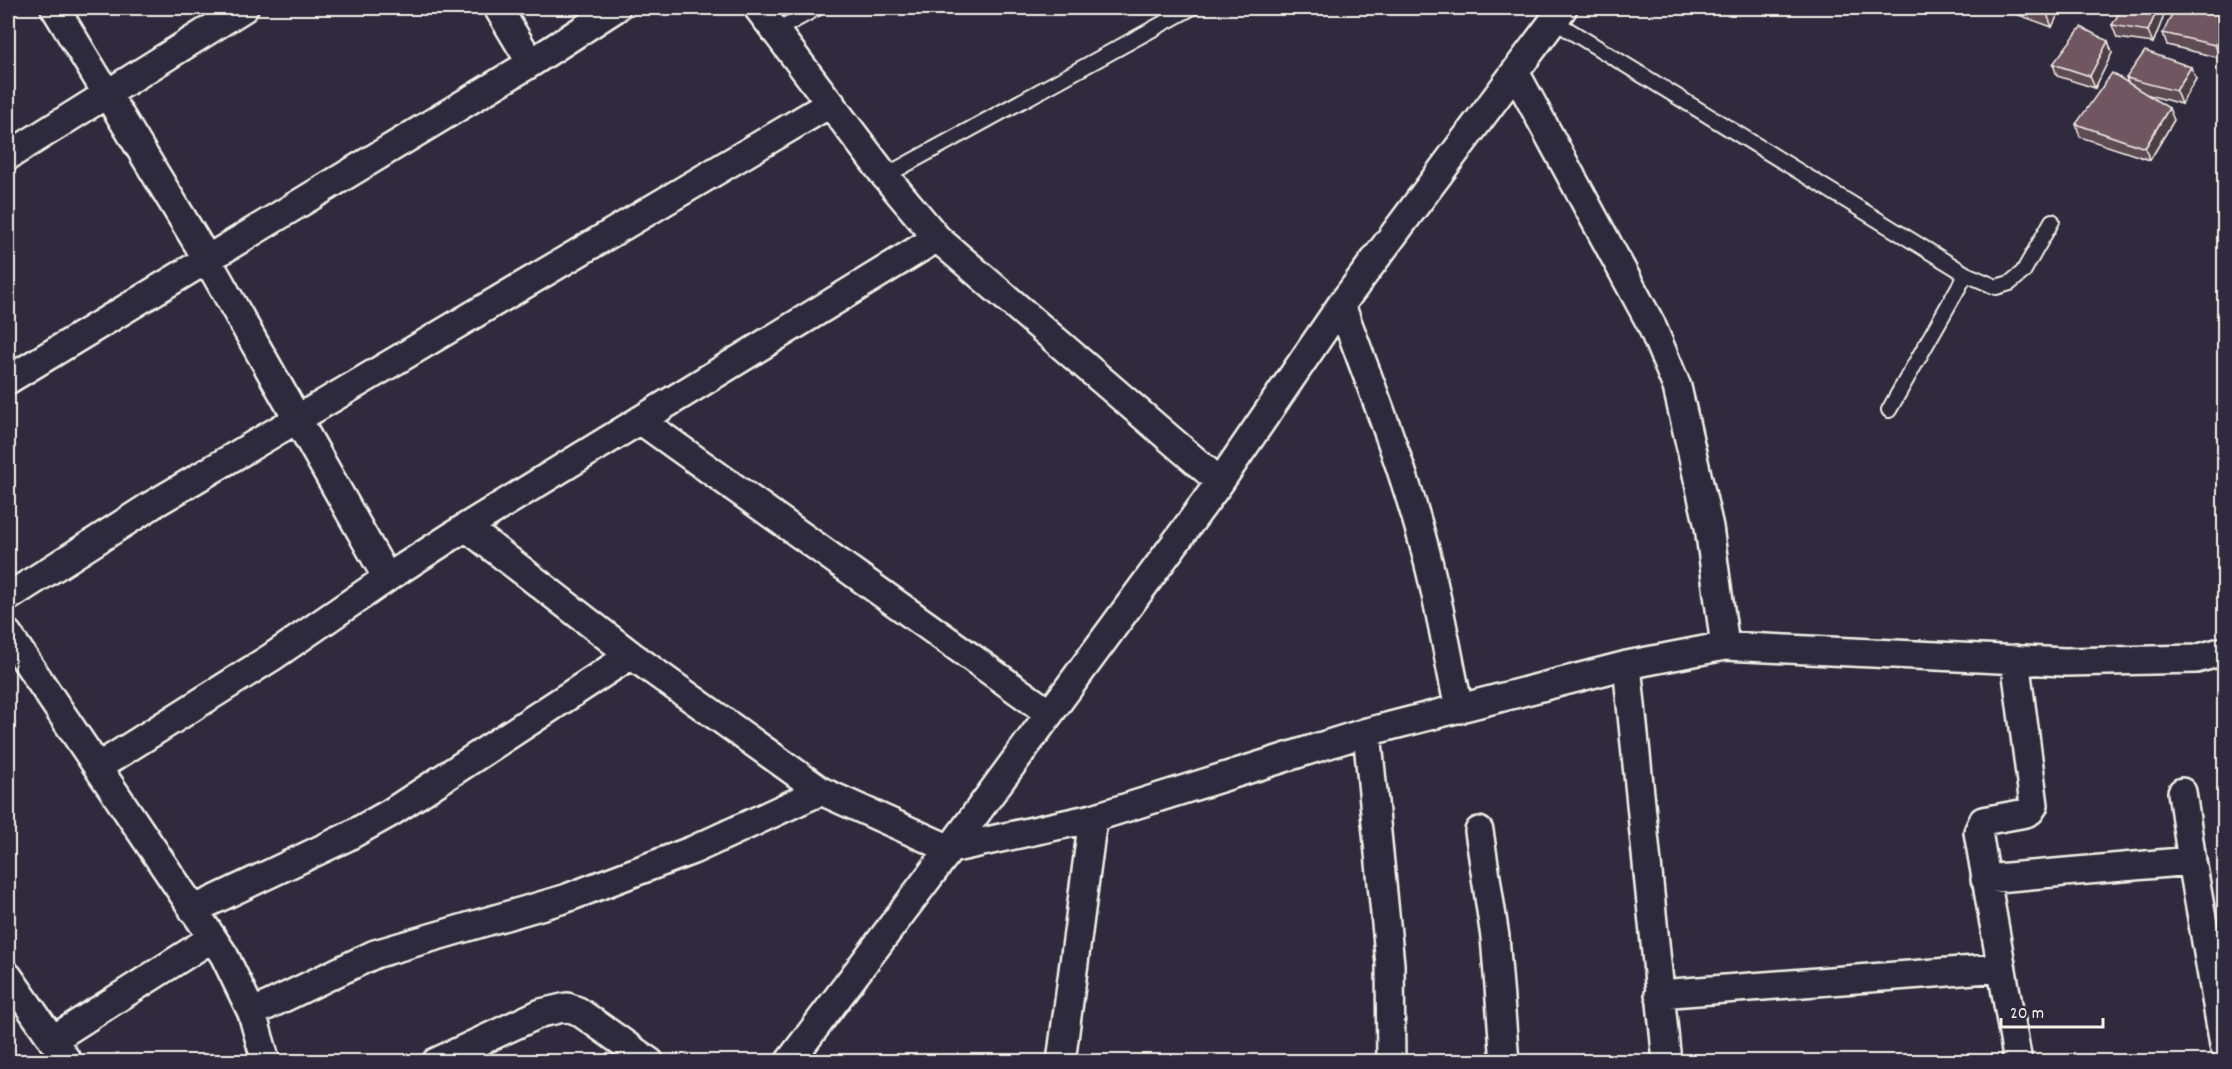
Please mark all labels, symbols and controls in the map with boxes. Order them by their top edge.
scale bar [2001,991,2103,1029]
text: 20 m [2010,1002,2044,1027]

